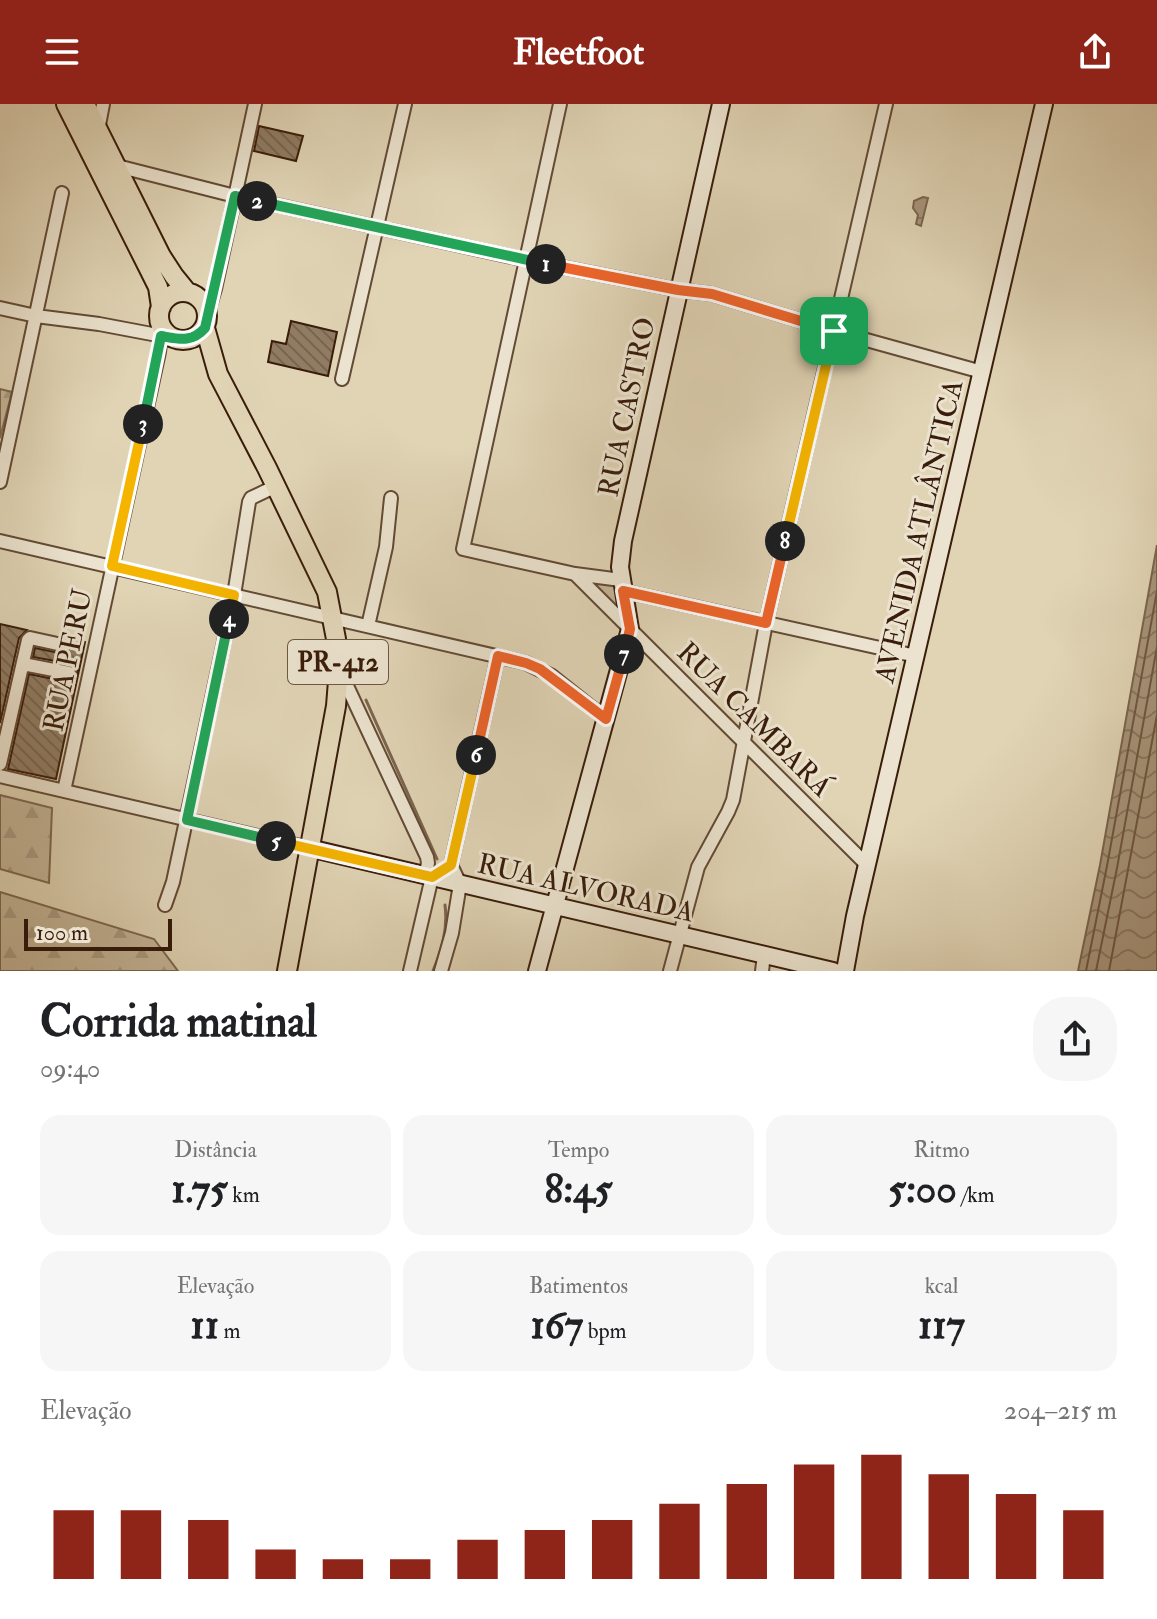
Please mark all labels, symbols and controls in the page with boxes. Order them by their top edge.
icon: menu [40,30,84,74]
text: Fleetfoot [513,30,644,75]
icon: share [1073,30,1117,74]
pin: 2 [237,181,277,221]
text: 2 [251,187,263,215]
pin: 1 [526,244,566,284]
text: 1 [542,250,550,278]
pin [800,297,868,365]
icon: arrive [812,309,856,353]
street label: RUA CASTRO [591,314,664,500]
street label: AVENIDA ATLÂNTICA [867,376,971,687]
pin: 3 [123,404,163,444]
text: 3 [139,410,147,438]
pin: 8 [765,521,805,561]
text: 8 [780,527,790,555]
street label: RUA PERU [36,586,101,735]
pin: 4 [209,599,249,639]
text: 4 [223,605,235,633]
pin: 7 [604,634,644,674]
street label: RUA CAMBARÁ [669,635,839,805]
road number: PR-412 [288,640,388,684]
text: 7 [619,640,629,668]
pin: 6 [456,735,496,775]
text: 6 [470,741,482,769]
pin: 5 [256,821,296,861]
text: 5 [271,827,281,855]
street label: RUA ALVORADA [474,847,698,930]
scale bar [24,915,172,951]
text: 100 m [36,919,88,947]
text: Corrida matinal [40,995,317,1050]
button: share [1033,997,1117,1081]
text: 09:40 [40,1053,100,1085]
text: Distância [174,1136,257,1164]
text: Tempo [548,1136,609,1164]
text: Ritmo [913,1136,970,1164]
text: 1.75 [171,1164,228,1215]
text: 8:45 [545,1164,612,1215]
text: 5:00 [888,1164,957,1215]
text: km [228,1181,260,1209]
text: /km [957,1181,995,1209]
text: Elevação [177,1272,254,1300]
text: Batimentos [529,1272,628,1300]
text: kcal [925,1272,958,1300]
text: 11 [190,1300,219,1351]
text: 167 [530,1300,583,1351]
text: 117 [918,1300,965,1351]
text: m [219,1317,241,1345]
text: bpm [583,1317,627,1345]
text: Elevação [40,1395,132,1427]
text: 204–215 m [1004,1395,1117,1427]

